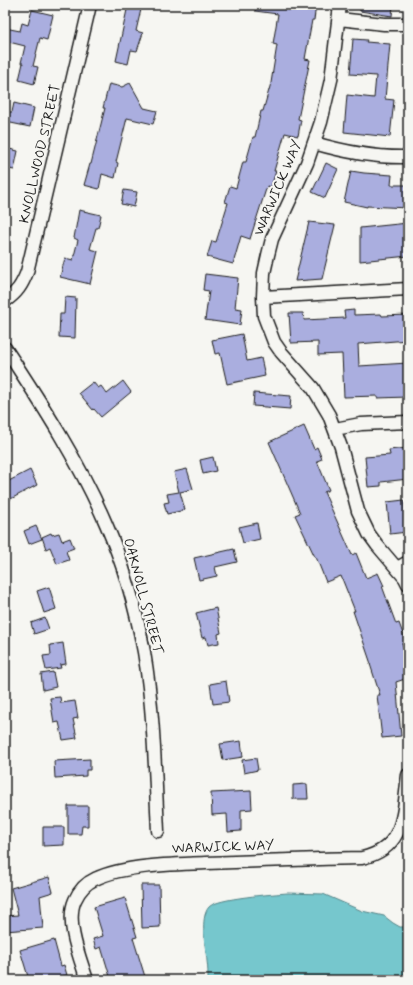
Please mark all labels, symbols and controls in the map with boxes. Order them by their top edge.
street label: KNOLLWOOD STREET [15,83,65,225]
street label: WARWICK WAY [250,137,306,239]
street label: OAKNOLL STREET [119,536,167,656]
street label: WARWICK WAY [172,836,274,858]

